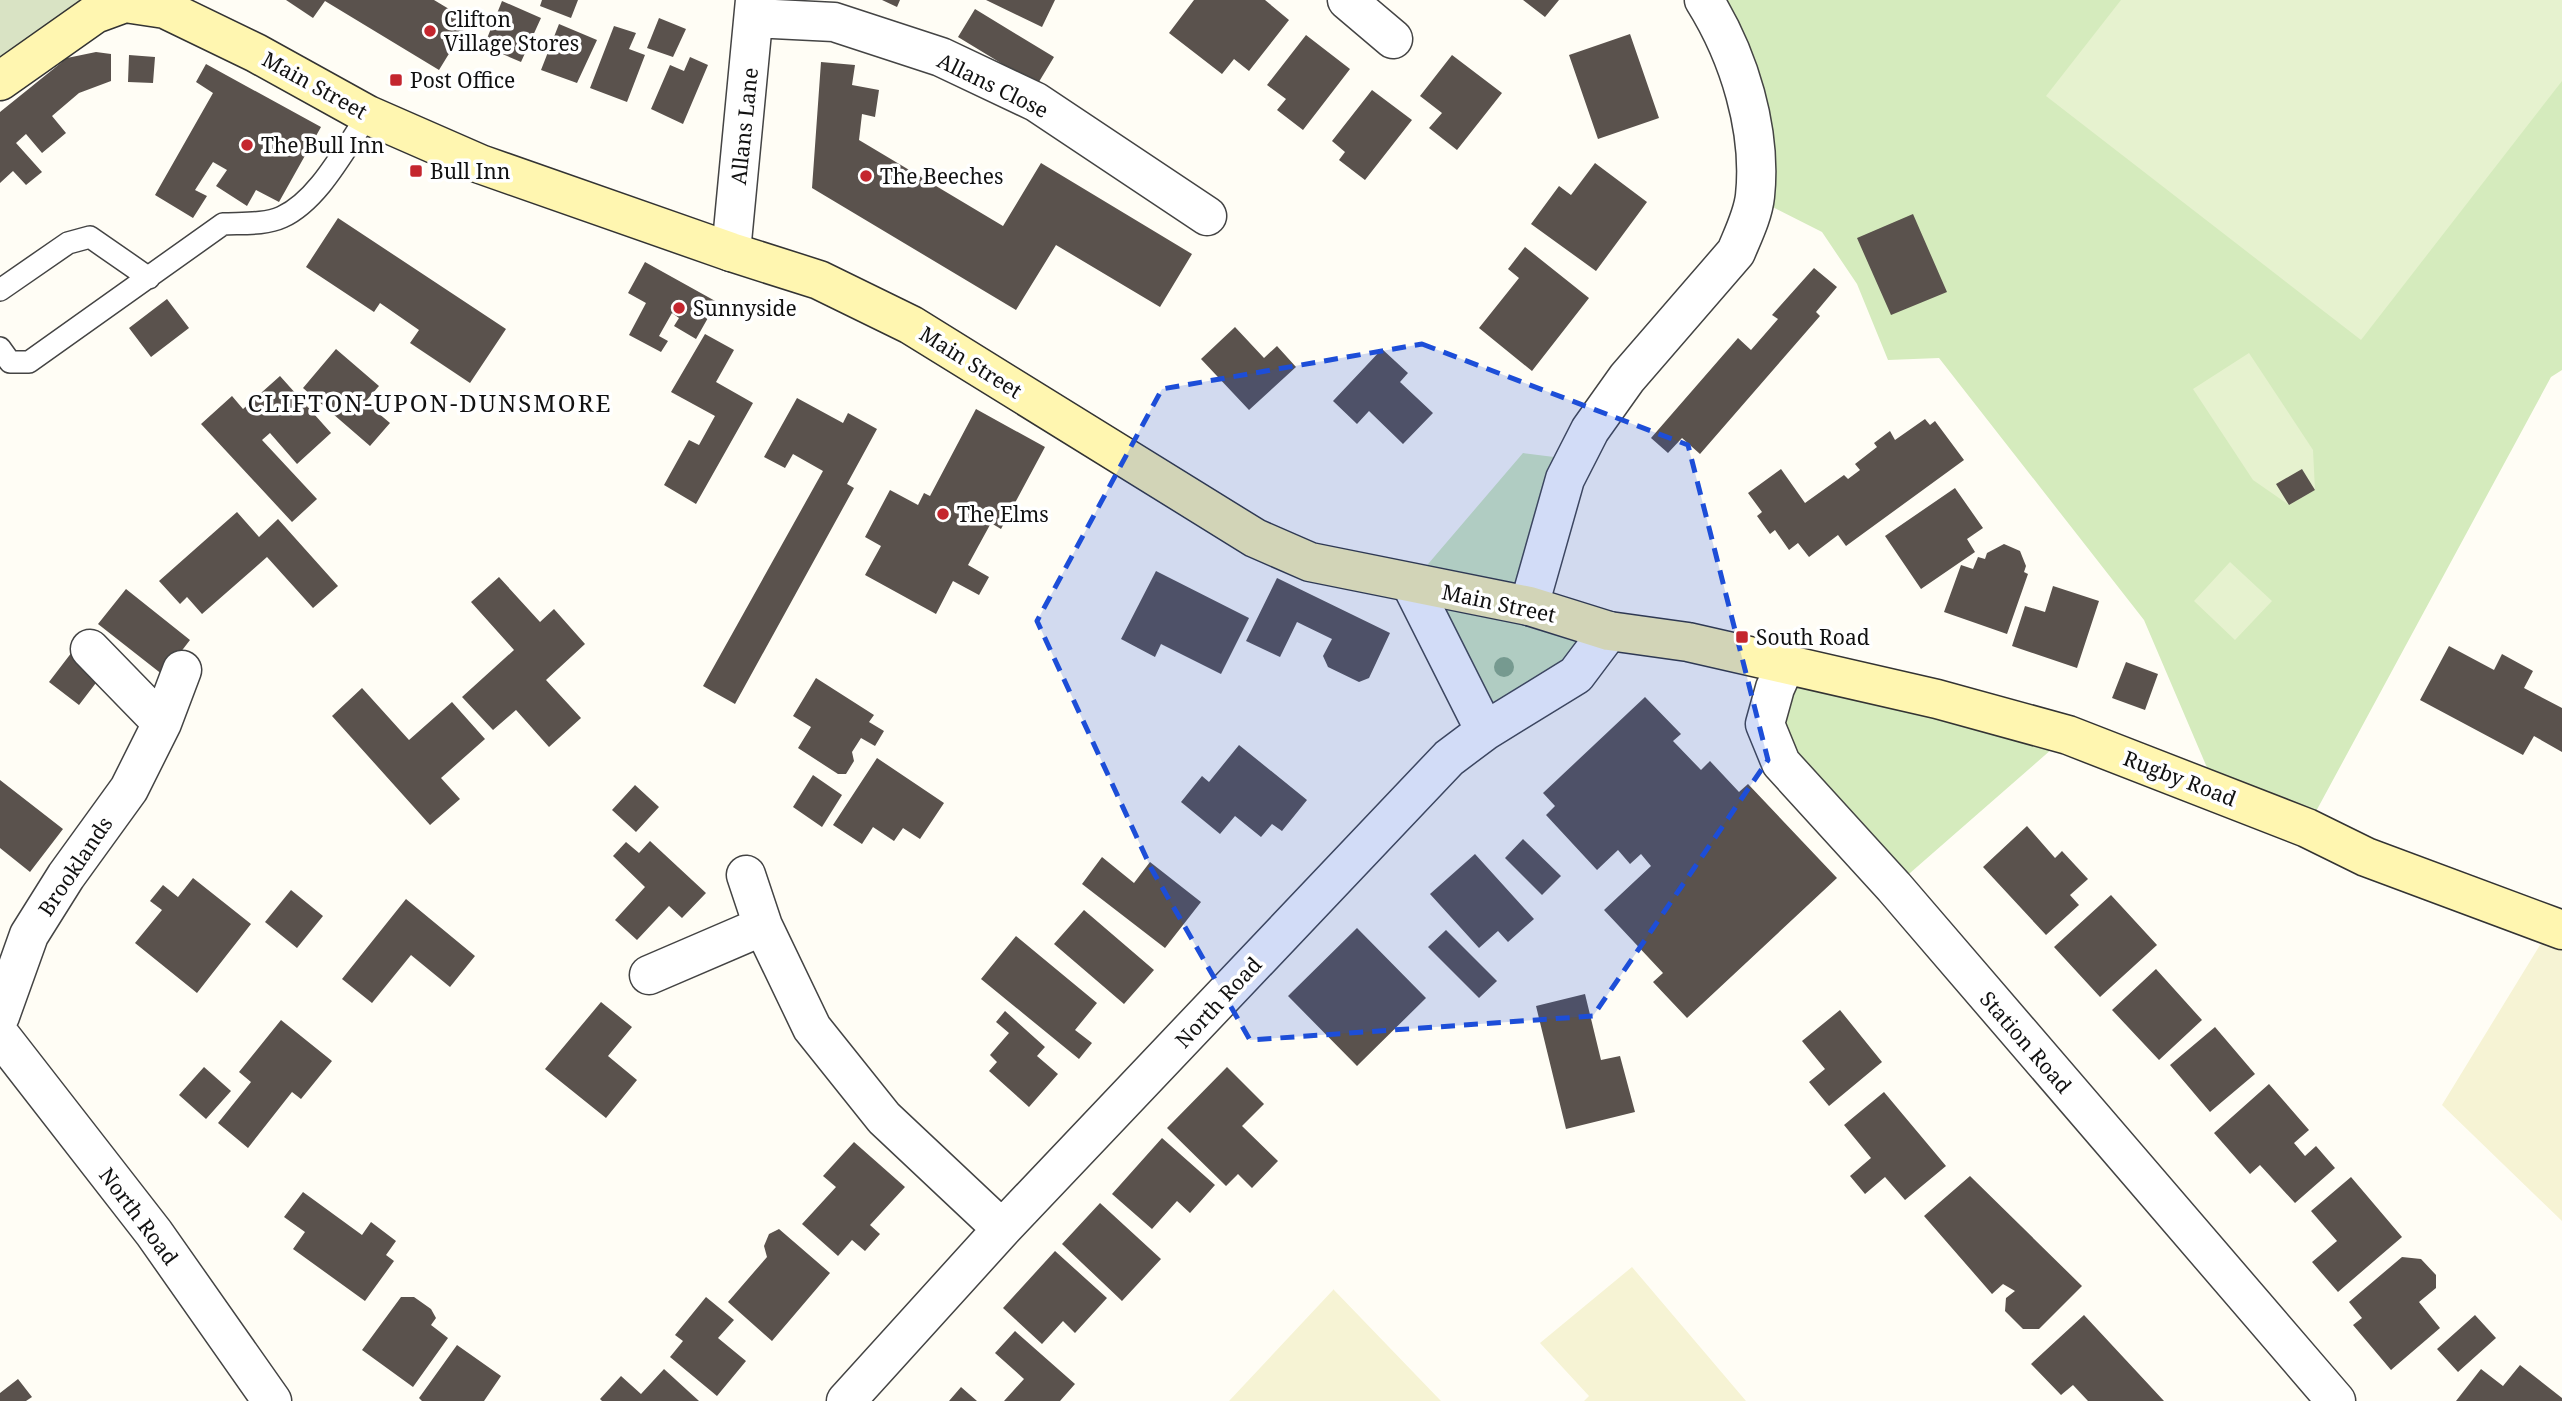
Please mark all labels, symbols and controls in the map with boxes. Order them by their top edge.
place label: Clifton Village Stores [444,5,579,57]
marker: Clifton Village Stores [422,23,438,39]
street label: Main Street [258,45,372,125]
street label: Allans Close [933,46,1053,124]
place label: Post Office [410,66,515,94]
street label: Allans Lane [724,66,764,186]
marker: Post Office [388,72,404,88]
place label: The Bull Inn [261,131,384,159]
marker: The Bull Inn [239,137,255,153]
place label: Bull Inn [430,157,510,185]
place label: The Beeches [880,162,1003,190]
marker: Bull Inn [408,163,424,179]
marker: The Beeches [858,168,874,184]
place label: Sunnyside [693,294,797,322]
marker: Sunnyside [671,300,687,316]
street label: Main Street [914,319,1028,405]
district label: CLIFTON-UPON-DUNSMORE [248,386,612,419]
place label: The Elms [957,500,1049,528]
marker: The Elms [935,506,951,522]
street label: Main Street [1439,577,1559,629]
place label: South Road [1756,623,1870,651]
marker: South Road [1734,629,1750,645]
street label: Rugby Road [2120,744,2241,812]
street label: Brooklands [31,811,119,921]
street label: North Road [1169,950,1267,1054]
street label: Station Road [1974,985,2078,1099]
street label: North Road [93,1162,185,1270]

